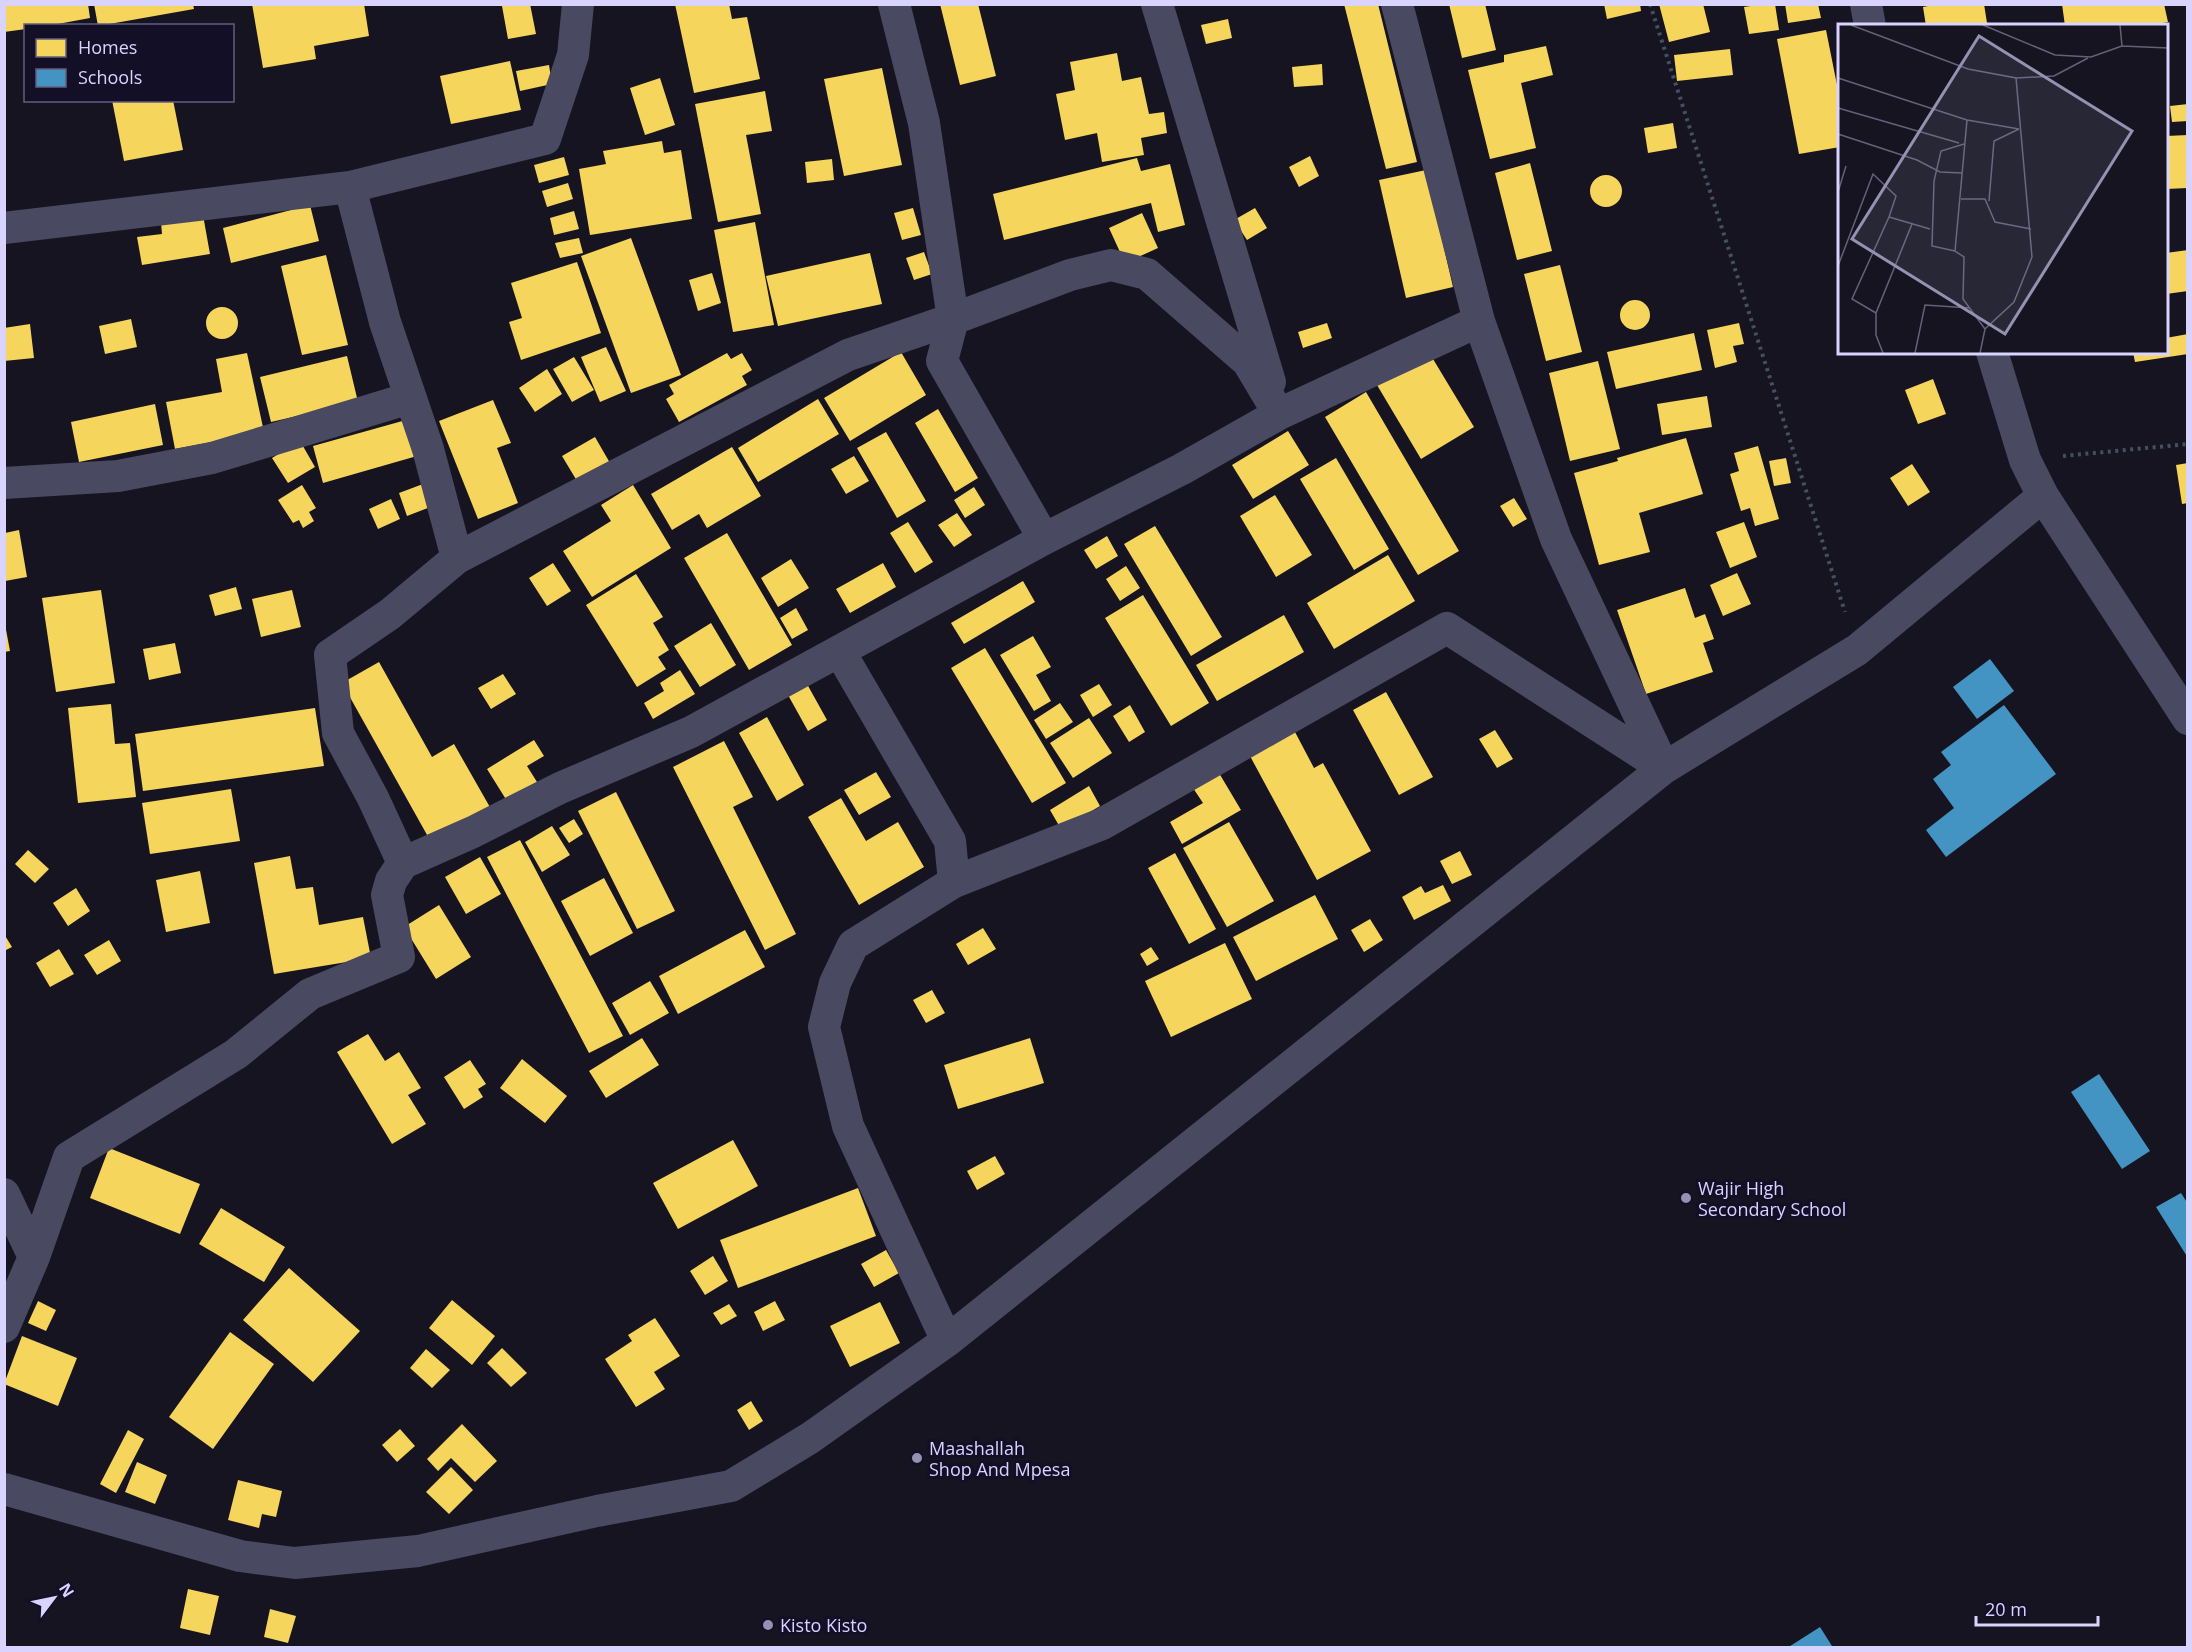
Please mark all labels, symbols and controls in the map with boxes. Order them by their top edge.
legend [24,24,234,102]
inset map [1838,24,2168,354]
text: Homes [78,35,137,59]
text: Schools [78,65,142,89]
place label: Wajir High Secondary School [1698,1176,1846,1221]
marker: Wajir High Secondary School [1679,1191,1693,1205]
place label: Maashallah Shop And Mpesa [929,1436,1070,1481]
marker: Maashallah Shop And Mpesa [910,1451,924,1465]
north arrow [24,1568,84,1628]
text: N [54,1579,79,1601]
scale bar [1976,1589,2098,1627]
text: 20 m [1985,1597,2027,1621]
place label: Kisto Kisto [780,1613,867,1637]
marker: Kisto Kisto [761,1618,775,1632]

